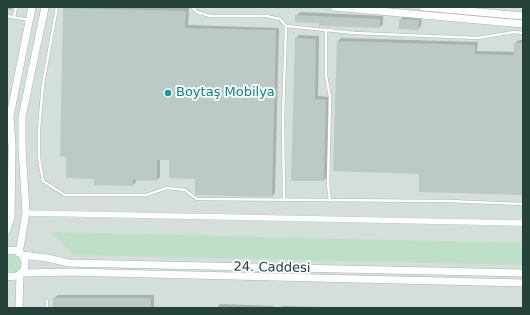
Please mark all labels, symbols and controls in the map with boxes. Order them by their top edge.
place label: Boytaş Mobilya [176,85,275,101]
marker: Boytaş Mobilya [163,88,173,98]
street label: 24. Caddesi [234,260,310,276]

